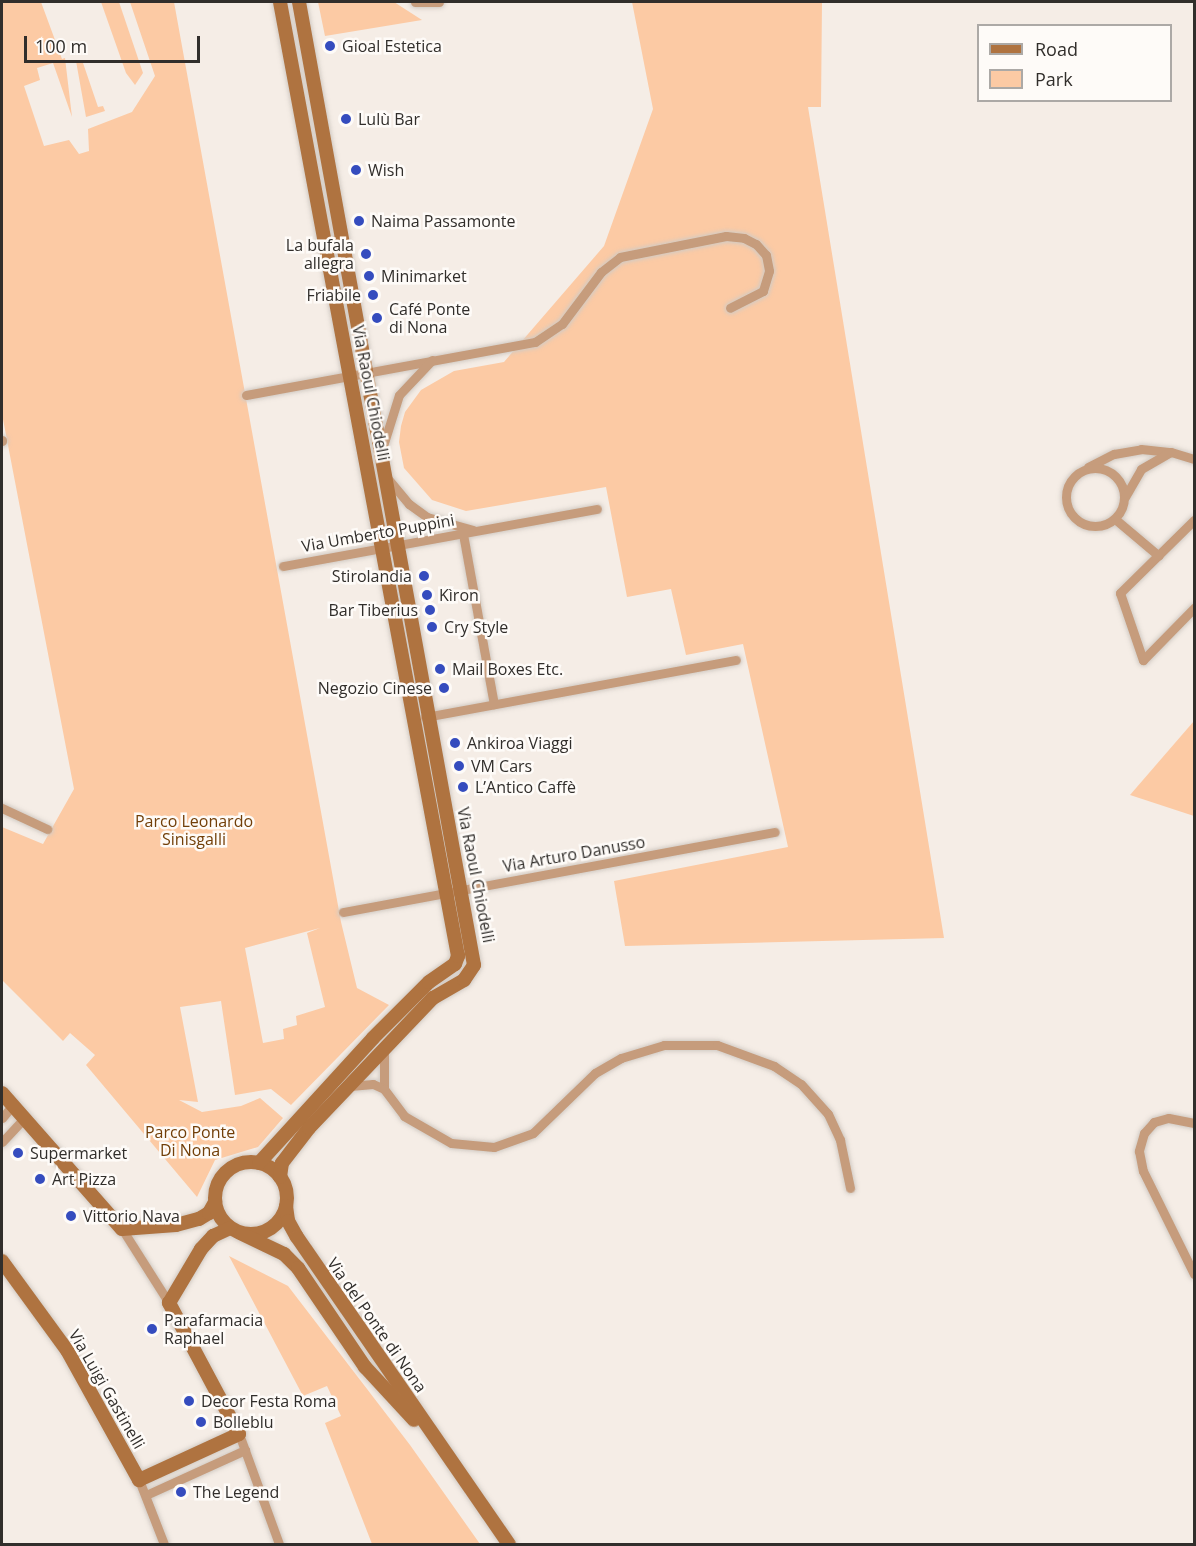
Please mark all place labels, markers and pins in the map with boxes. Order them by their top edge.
place label: Gioal Estetica [342,36,442,56]
marker: Gioal Estetica [323,39,337,53]
place label: Lulù Bar [358,109,420,129]
marker: Lulù Bar [339,112,353,126]
place label: Wish [368,160,404,180]
marker: Wish [349,163,363,177]
place label: Naima Passamonte [371,211,515,231]
marker: Naima Passamonte [352,214,366,228]
place label: La bufala allegra [286,235,354,273]
marker: La bufala allegra [359,247,373,261]
place label: Minimarket [381,266,467,286]
marker: Minimarket [362,269,376,283]
place label: Friabile [306,285,361,305]
marker: Friabile [366,288,380,302]
place label: Café Ponte di Nona [389,299,470,337]
marker: Café Ponte di Nona [370,311,384,325]
place label: Stirolandia [332,566,412,586]
marker: Stirolandia [417,569,431,583]
place label: Kìron [439,585,479,605]
marker: Kìron [420,588,434,602]
place label: Bar Tiberius [328,600,418,620]
marker: Bar Tiberius [423,603,437,617]
place label: Cry Style [444,617,508,637]
marker: Cry Style [425,620,439,634]
place label: Mail Boxes Etc. [452,659,563,679]
marker: Mail Boxes Etc. [433,662,447,676]
place label: Negozio Cinese [318,678,432,698]
marker: Negozio Cinese [437,681,451,695]
place label: Ankiroa Viaggi [467,733,572,753]
marker: Ankiroa Viaggi [448,736,462,750]
place label: VM Cars [471,756,532,776]
marker: VM Cars [452,759,466,773]
place label: L’Antico Caffè [475,777,576,797]
marker: L’Antico Caffè [456,780,470,794]
place label: Supermarket [30,1143,127,1163]
marker: Supermarket [11,1146,25,1160]
place label: Art Pizza [52,1169,116,1189]
marker: Art Pizza [33,1172,47,1186]
place label: Vittorio Nava [83,1206,180,1226]
marker: Vittorio Nava [64,1209,78,1223]
place label: Parafarmacia Raphael [164,1310,263,1348]
marker: Parafarmacia Raphael [145,1322,159,1336]
place label: Decor Festa Roma [201,1391,336,1411]
marker: Decor Festa Roma [182,1394,196,1408]
place label: Bolleblu [213,1412,274,1432]
marker: Bolleblu [194,1415,208,1429]
place label: The Legend [193,1482,279,1502]
marker: The Legend [174,1485,188,1499]

